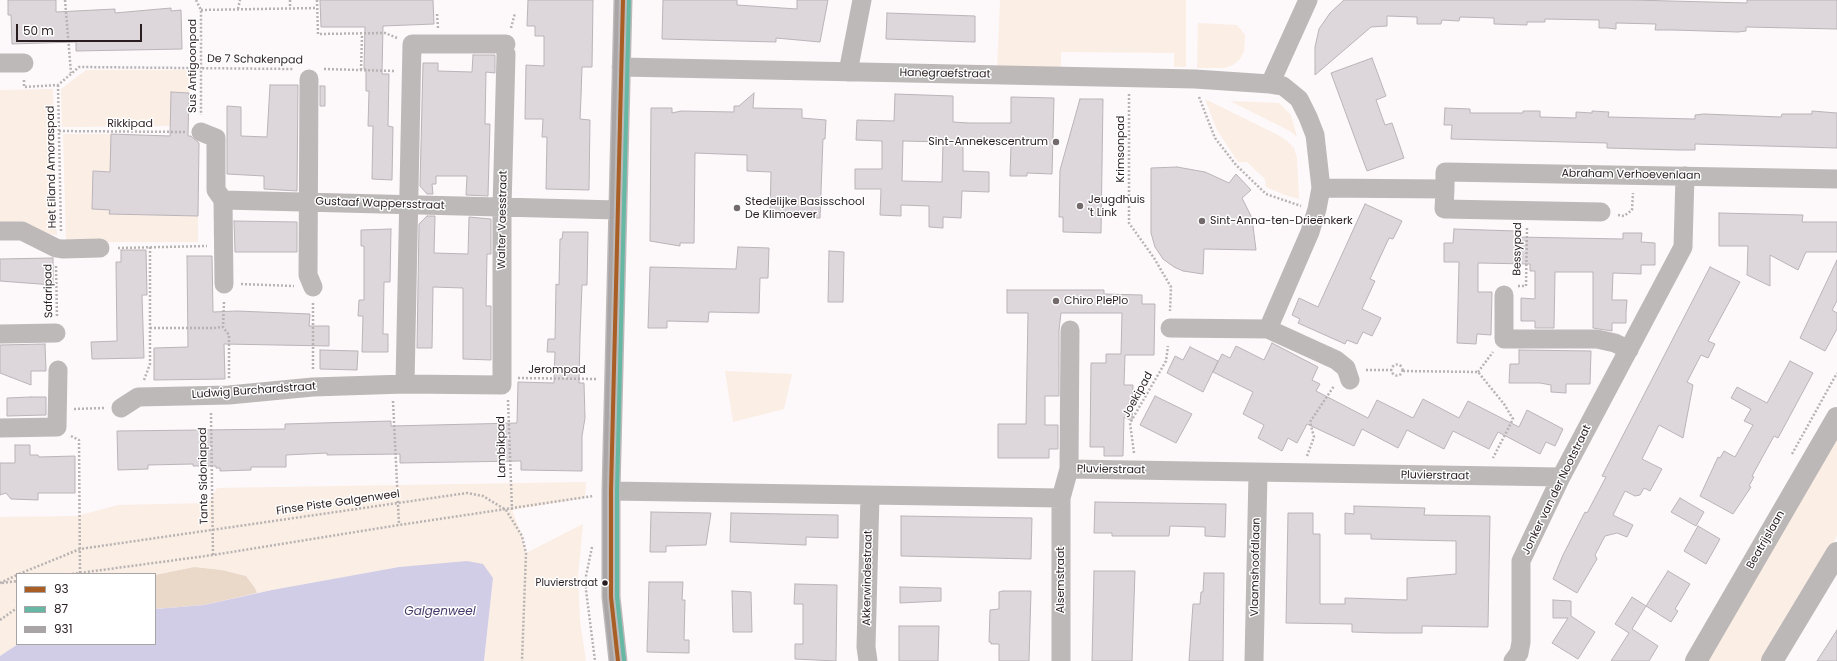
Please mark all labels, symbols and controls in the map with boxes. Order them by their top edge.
scale bar [18,16,144,42]
street label: Sus Antigoonpad [186,19,200,113]
text: 50 m [23,22,54,39]
street label: De 7 Schakenpad [207,53,303,67]
street label: Hanegraefstraat [899,67,991,81]
street label: Het Eiland Amoraspad [44,106,60,228]
street label: Krimsonpad [1114,116,1128,182]
street label: Rikkipad [107,117,153,131]
place label: Sint-Annekescentrum [928,135,1048,149]
marker: Sint-Annekescentrum [1051,137,1061,147]
street label: Abraham Verhoevenlaan [1561,167,1701,183]
street label: Walter Vaesstraat [496,170,510,270]
place label: Jeugdhuis 't Link [1088,193,1145,219]
street label: Gustaaf Wappersstraat [315,195,445,213]
place label: Stedelijke Basisschool De Klimoever [745,195,865,221]
marker: Jeugdhuis 't Link [1075,201,1085,211]
marker: Stedelijke Basisschool De Klimoever [732,203,742,213]
place label: Sint-Anna-ten-Drieënkerk [1210,214,1353,228]
marker: Sint-Anna-ten-Drieënkerk [1197,216,1207,226]
street label: Bessypad [1511,222,1525,276]
street label: Safaripad [42,264,56,318]
place label: Chiro PlePlo [1064,294,1128,308]
marker: Chiro PlePlo [1051,296,1061,306]
street label: Jerompad [528,363,586,377]
street label: Joekipad [1120,370,1156,420]
street label: Ludwig Burchardstraat [191,380,317,402]
street label: Lambikpad [495,416,509,478]
street label: Jonker van der Nootstraat [1520,423,1594,557]
street label: Tante Sidoniapad [197,427,211,525]
street label: Pluvierstraat [1077,463,1145,477]
street label: Pluvierstraat [1401,469,1469,483]
street label: Finse Piste Galgenweel [275,488,401,518]
street label: Beatrijslaan [1744,509,1788,571]
street label: Vlaamshoofdlaan [1249,517,1263,617]
street label: Akkerwindestraat [861,530,875,626]
street label: Alsemstraat [1054,547,1068,613]
legend [16,573,156,645]
place label: Pluvierstraat [536,577,598,589]
marker: Pluvierstraat [600,578,610,588]
text: 93 [54,580,69,597]
text: 87 [54,600,68,617]
water label: Galgenweel [404,605,476,619]
text: 931 [54,620,72,637]

